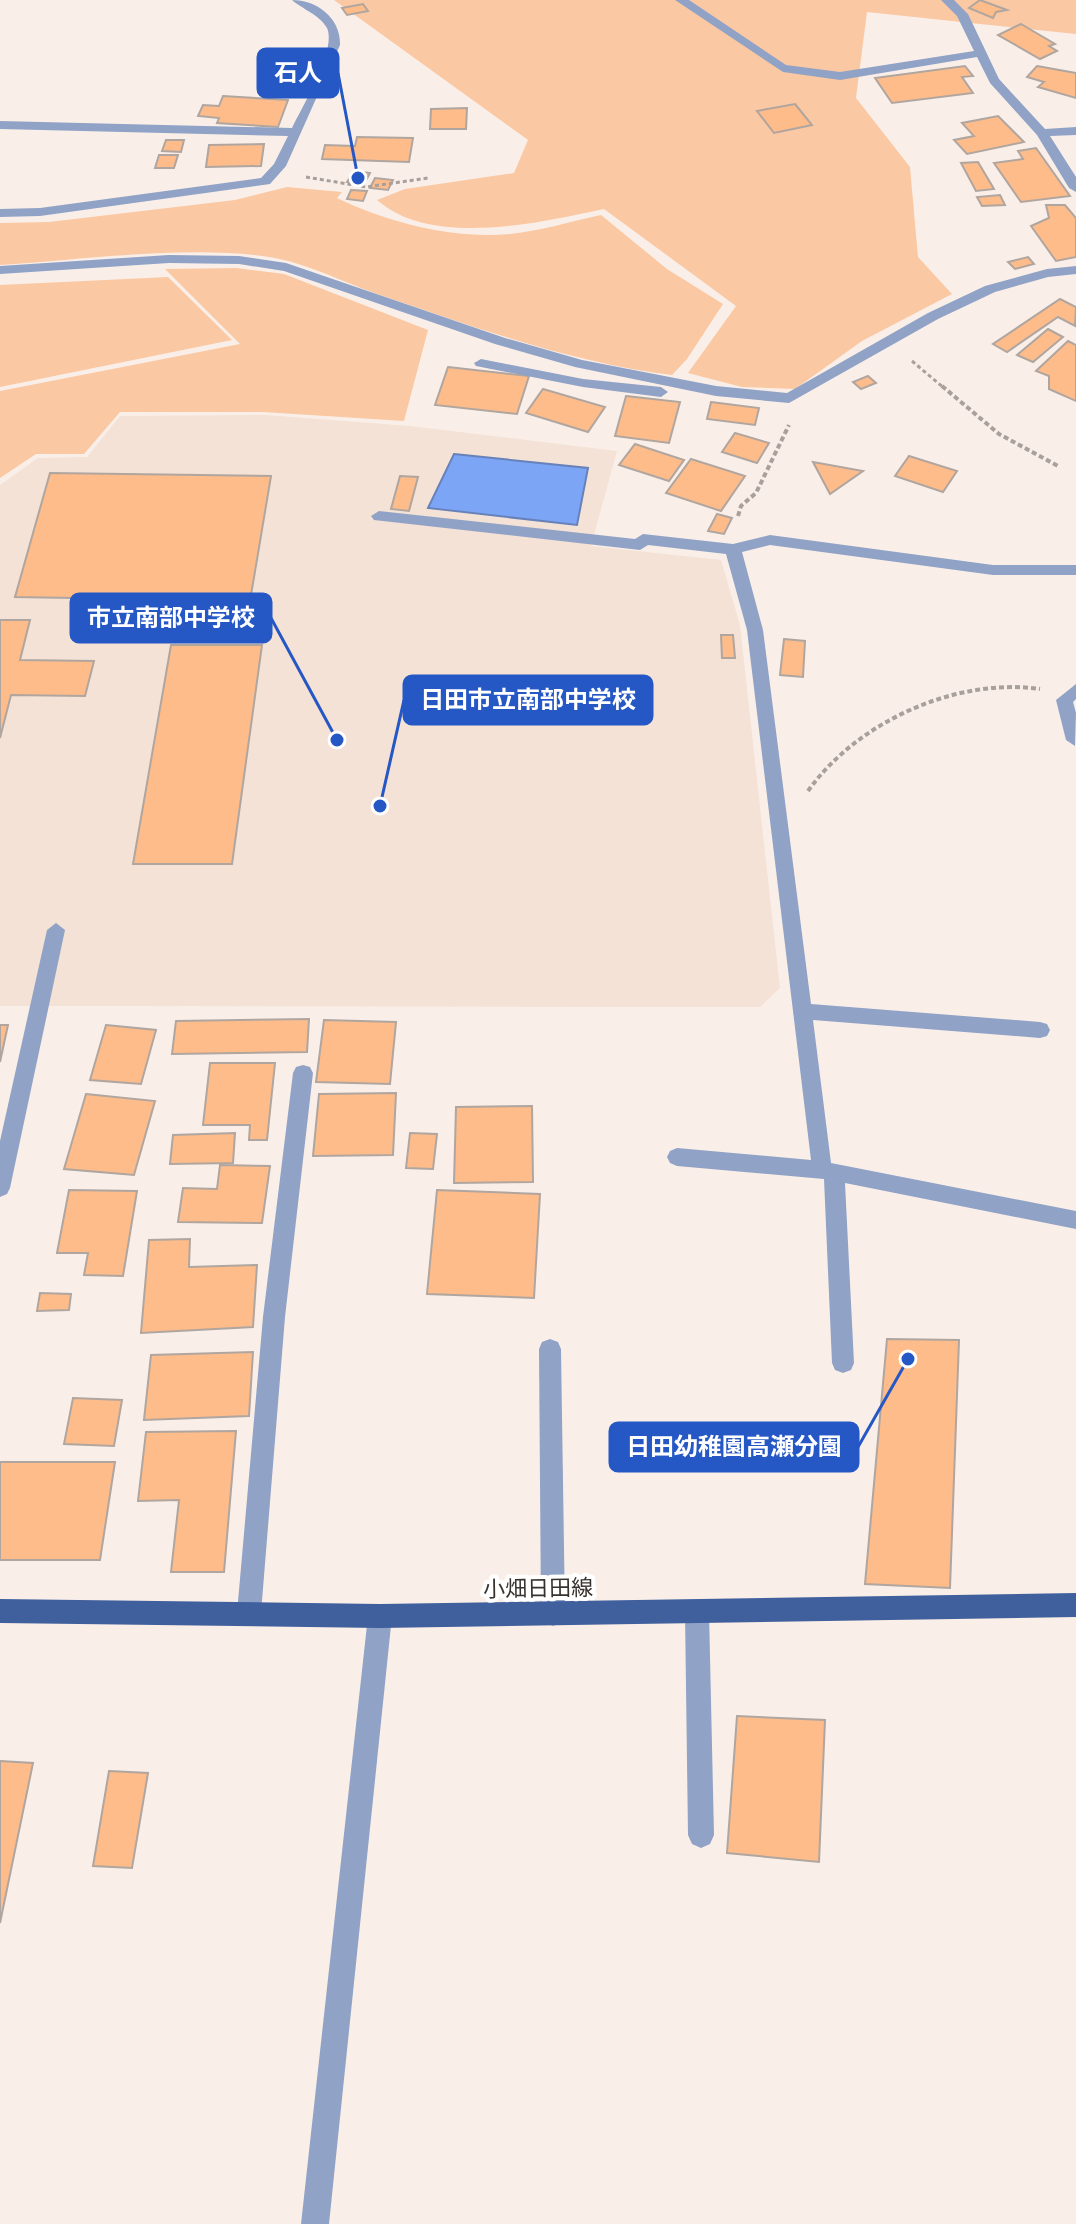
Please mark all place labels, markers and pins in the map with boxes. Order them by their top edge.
callout: 石人 [258,49,338,97]
callout: 市立南部中学校 [71,594,271,642]
callout: 日田市立南部中学校 [404,676,652,724]
callout: 日田幼稚園高瀬分園 [610,1423,858,1471]

